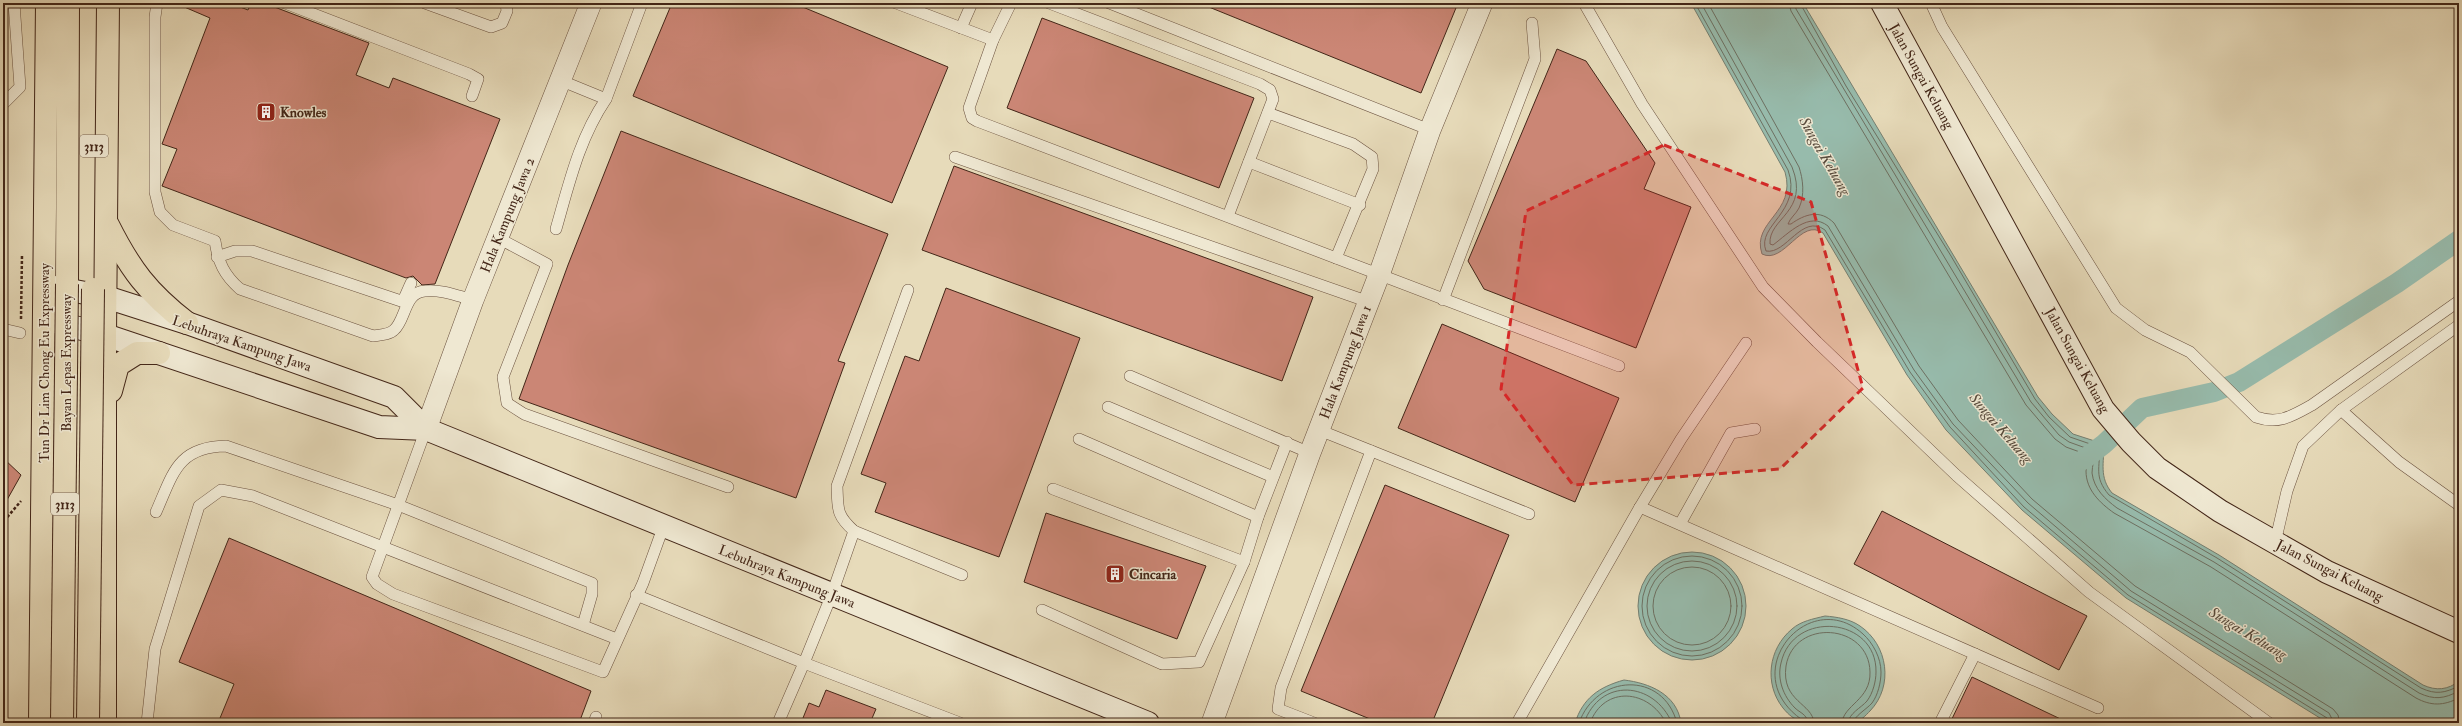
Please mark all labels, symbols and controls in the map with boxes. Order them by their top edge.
street label: Jalan Sungai Keluang [1885,20,1958,133]
building icon: Knowles [255,101,277,123]
place label: Knowles [280,104,327,121]
water label: Sungai Keluang [1794,113,1855,200]
road number: 3113 [80,135,108,157]
street label: Hala Kampung Jawa 2 [477,155,539,276]
street label: Tun Dr Lim Chong Eu Expressway [36,262,54,463]
street label: Bayan Lepas Expressway [58,293,76,432]
street label: Hala Kampung Jawa 1 [1316,303,1376,422]
street label: Jalan Sungai Keluang [2041,304,2114,417]
street label: Lebuhraya Kampung Jawa [170,312,314,376]
water label: Sungai Keluang [1964,388,2037,469]
road number: 3113 [51,493,79,515]
street label: Jalan Sungai Keluang [2272,536,2387,605]
street label: Lebuhraya Kampung Jawa [716,541,858,613]
building icon: Cincaria [1104,563,1126,585]
place label: Cincaria [1129,566,1177,583]
water label: Sungai Keluang [2204,602,2291,665]

